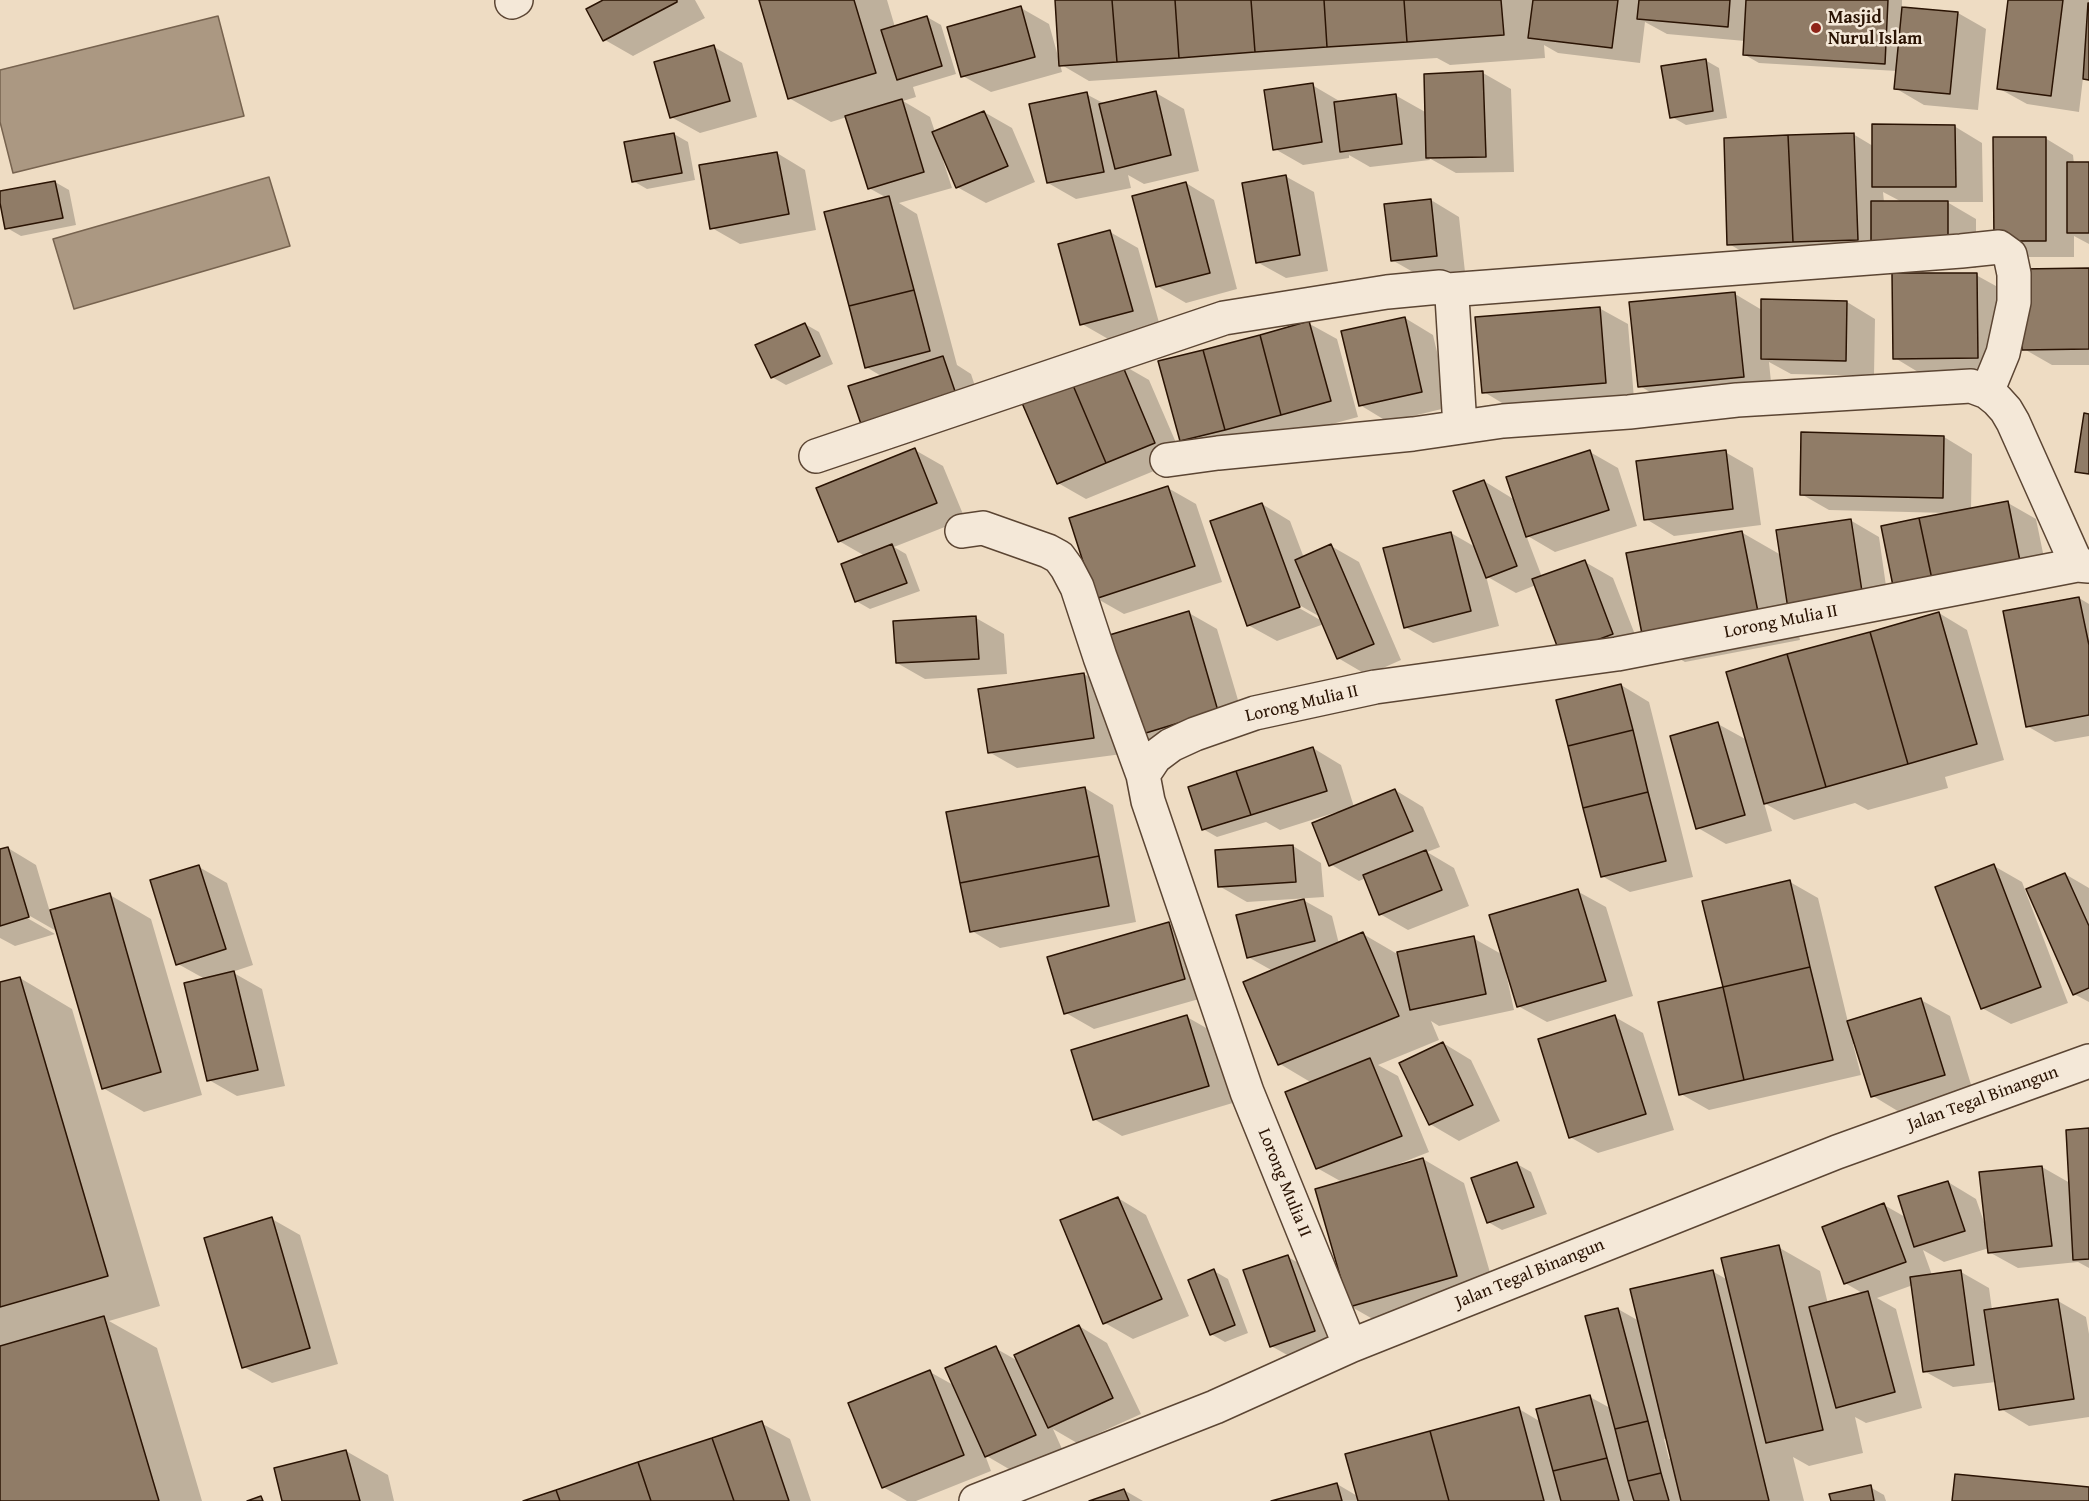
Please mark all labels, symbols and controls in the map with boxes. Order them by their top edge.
place label: Masjid Nurul Islam [1828,7,1923,50]
marker: Masjid Nurul Islam [1809,21,1823,35]
street label: Lorong Mulia II [1722,600,1840,644]
street label: Lorong Mulia II [1243,680,1361,728]
street label: Jalan Tegal Binangun [1905,1062,2061,1136]
street label: Lorong Mulia II [1252,1125,1316,1241]
street label: Jalan Tegal Binangun [1452,1234,1608,1314]

